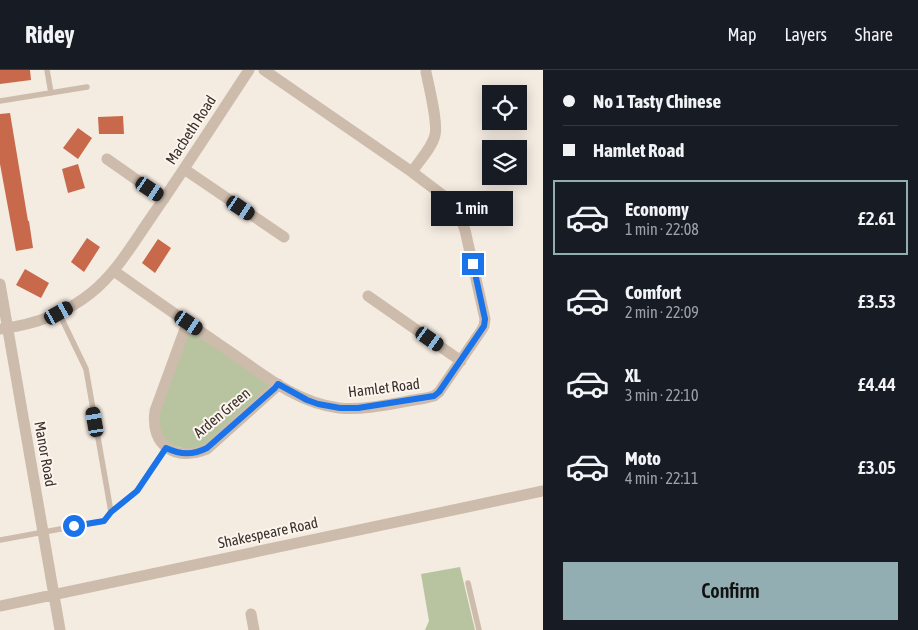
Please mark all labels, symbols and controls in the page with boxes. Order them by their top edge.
text: Ridey [25,21,74,48]
text: Map [727,24,756,45]
text: Layers [784,24,827,45]
text: Share [855,24,893,45]
map controls [482,85,527,185]
button: locate [482,85,527,130]
text: No 1 Tasty Chinese [593,90,721,112]
street label: Macbeth Road [162,92,219,167]
text: Hamlet Road [593,139,684,161]
button: layers [482,140,527,185]
car [133,174,166,204]
callout: 1 min [432,191,514,226]
car [224,193,257,223]
icon: car [565,195,610,240]
text: Economy [625,198,689,220]
text: 1 min [456,199,488,217]
text: £2.61 [858,207,896,229]
text: 1 min · 22:08 [625,220,699,238]
route end [462,253,484,275]
icon: car [565,278,610,323]
text: Comfort [625,281,681,303]
text: £3.53 [858,290,896,312]
car [42,299,75,327]
text: 2 min · 22:09 [625,303,699,321]
car [172,308,205,338]
car [413,324,446,354]
icon: car [565,361,610,406]
text: XL [625,364,641,386]
text: £4.44 [858,373,896,395]
street label: Hamlet Road [347,375,421,400]
street label: Arden Green [190,384,253,441]
text: 3 min · 22:10 [625,386,698,404]
car [85,406,104,438]
street label: Manor Road [31,420,60,488]
icon: car [565,444,610,489]
text: Moto [625,447,661,469]
text: £3.05 [858,456,896,478]
text: 4 min · 22:11 [625,469,698,487]
street label: Shakespeare Road [216,514,319,551]
route start [63,515,85,537]
button: Confirm [563,562,898,620]

